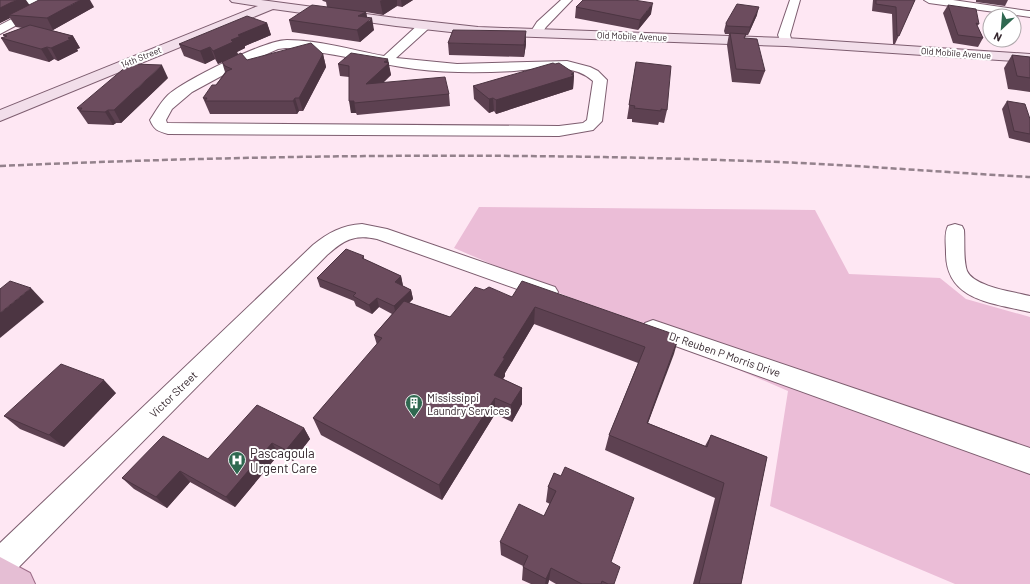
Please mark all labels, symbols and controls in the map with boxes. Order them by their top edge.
north arrow [982,8,1022,48]
street label: Old Mobile Avenue [597,29,667,43]
text: N [991,30,1004,45]
street label: 14th Street [119,44,163,70]
street label: Old Mobile Avenue [921,45,992,61]
street label: Dr Reuben P Morris Drive [668,329,782,379]
street label: Victor Street [147,368,199,420]
place label: Mississippi Laundry Services [427,391,510,417]
building icon: Mississippi Laundry Services [404,393,424,418]
place label: Pascagoula Urgent Care [250,445,317,476]
hospital icon: Pascagoula Urgent Care [227,450,247,475]

